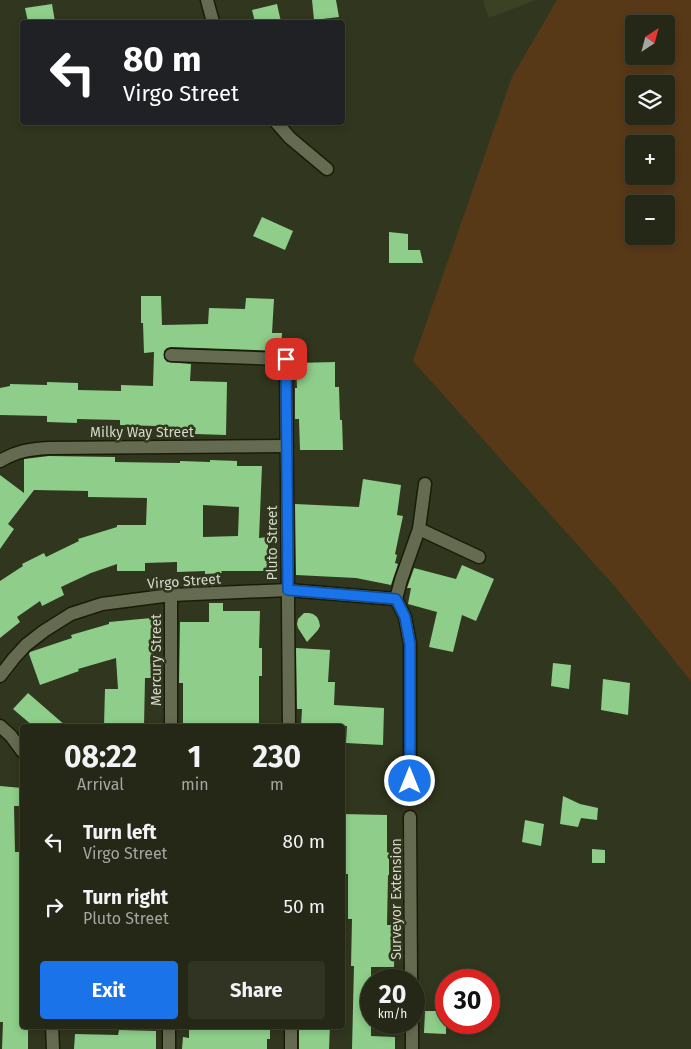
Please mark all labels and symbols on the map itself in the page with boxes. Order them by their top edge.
north arrow [625,15,675,65]
pin [265,338,307,380]
street label: Milky Way Street [90,424,195,441]
street label: Pluto Street [264,505,281,580]
street label: Virgo Street [147,570,222,593]
street label: Mercury Street [148,613,165,706]
position arrow [383,754,435,806]
street label: Surveyor Extension [388,838,405,960]
speed limit sign: 30 [435,969,500,1034]

